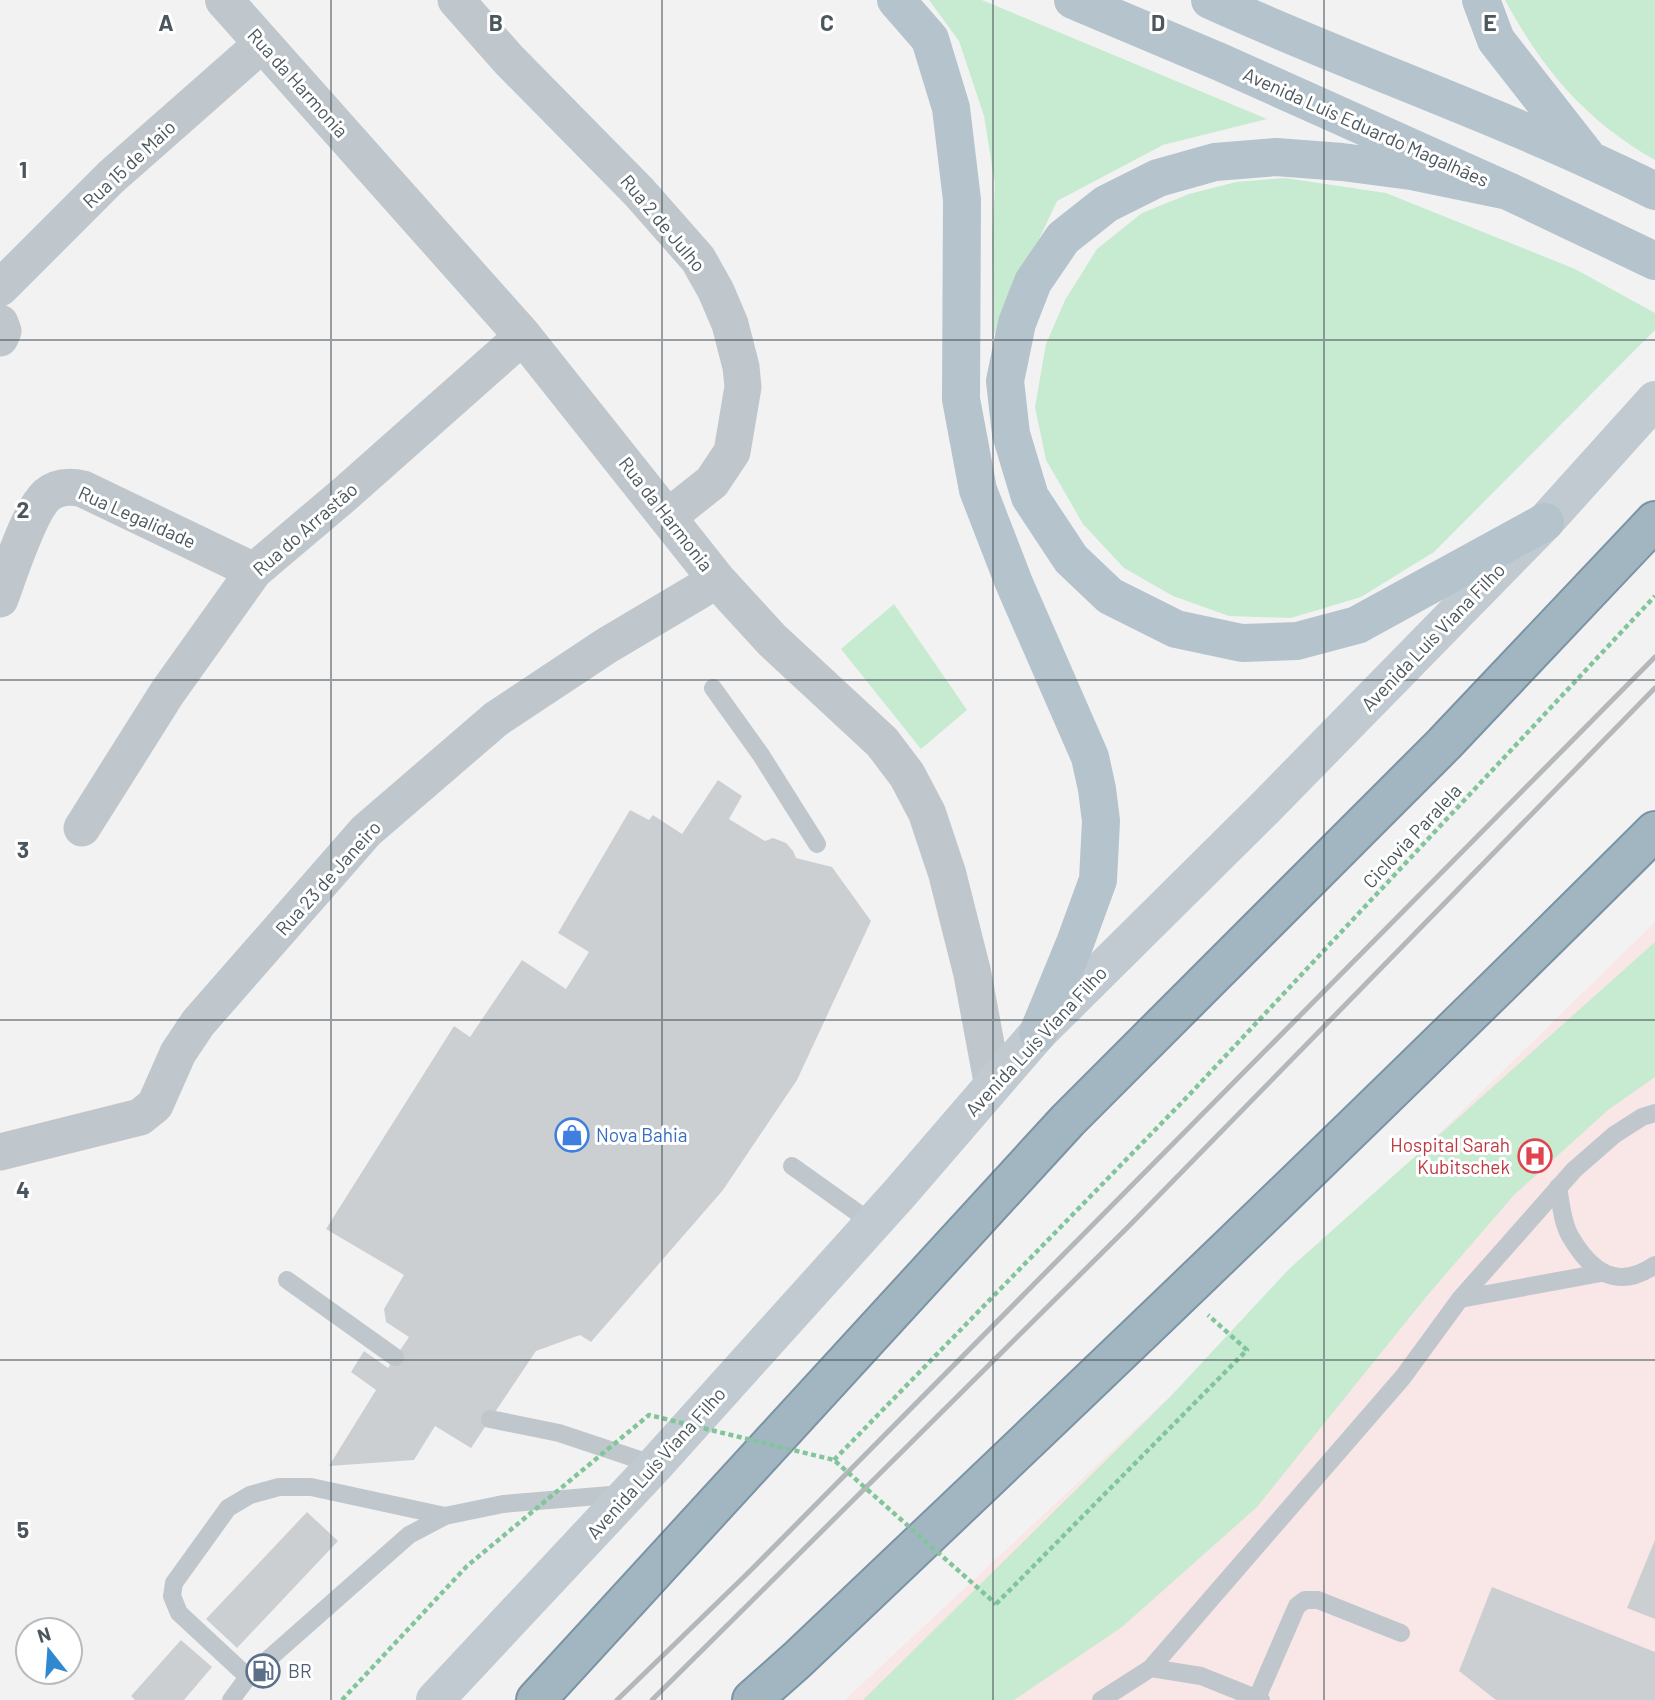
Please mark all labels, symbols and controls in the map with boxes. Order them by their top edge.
text: A [158,8,174,36]
text: B [489,8,503,36]
text: C [820,8,834,36]
text: D [1151,8,1165,36]
text: E [1483,8,1497,36]
street label: Rua da Harmonia [243,23,353,142]
street label: Avenida Luís Eduardo Magalhães [1240,62,1493,191]
street label: Rua 15 de Maio [78,115,180,212]
text: 1 [19,155,27,183]
street label: Rua 2 de Julho [616,169,711,276]
street label: Rua da Harmonia [615,452,718,576]
street label: Rua do Arrastão [248,477,362,580]
street label: Rua Legalidade [75,480,199,553]
text: 2 [17,495,29,523]
street label: Avenida Luís Viana Filho [1356,558,1509,715]
street label: Ciclovia Paralela [1358,779,1466,893]
street label: Rua 23 de Janeiro [270,816,385,940]
text: 3 [17,835,29,863]
street label: Avenida Luís Viana Filho [960,961,1111,1120]
shop icon: Nova Bahia [553,1116,591,1154]
place label: Nova Bahia [596,1123,687,1146]
place label: Hospital Sarah Kubitschek [1390,1133,1510,1178]
hospital icon: Hospital Sarah Kubitschek [1516,1137,1554,1175]
text: 4 [16,1175,30,1203]
street label: Avenida Luís Viana Filho [581,1382,730,1543]
text: 5 [17,1515,29,1543]
north arrow [14,1616,84,1686]
text: N [34,1621,53,1647]
fuel station icon: BR [244,1652,282,1690]
place label: BR [288,1659,312,1682]

